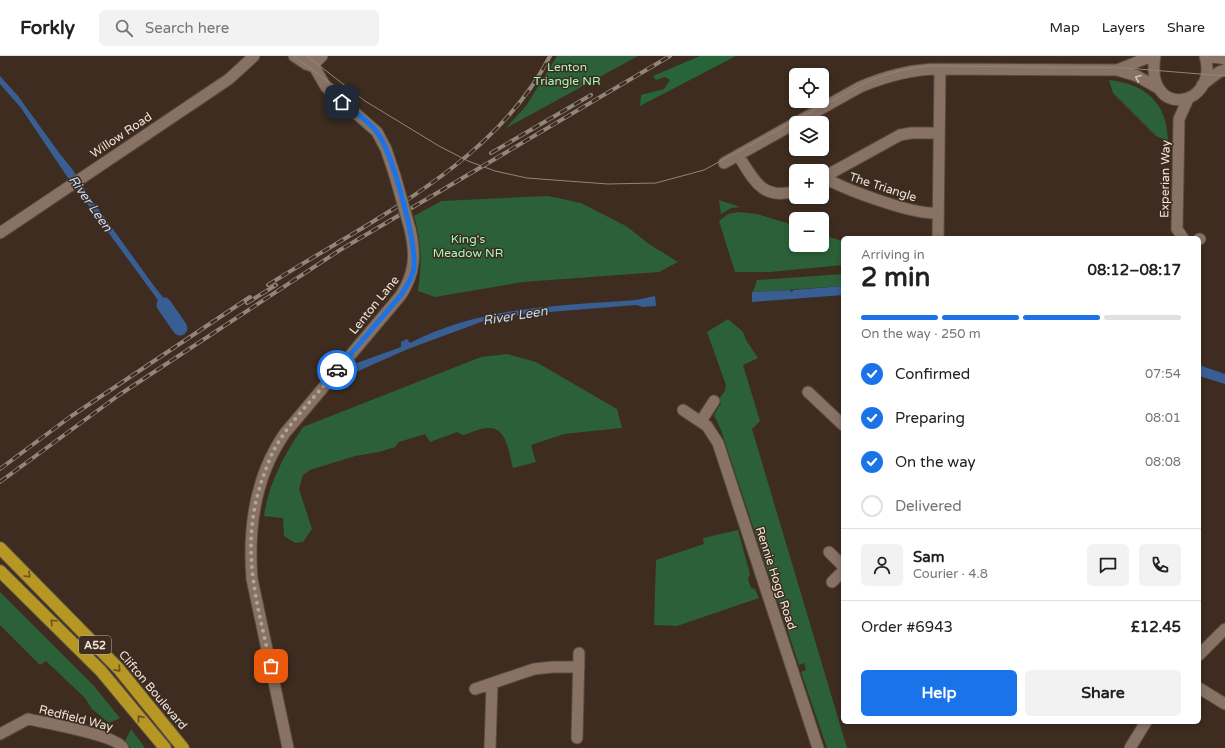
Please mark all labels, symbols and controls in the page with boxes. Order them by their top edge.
search box [99,10,379,46]
text: Forkly [20,17,75,39]
icon: search [113,17,135,39]
text: Search here [145,19,229,37]
text: Map [1050,19,1080,36]
text: Layers [1102,19,1145,36]
text: Share [1167,19,1205,36]
park label: Lenton Triangle NR [534,60,600,88]
map controls [789,68,829,252]
button: locate [789,68,829,108]
one-way arrow [1135,74,1142,82]
pin [325,85,359,119]
icon: home [331,91,353,113]
street label: Willow Road [88,109,154,161]
button: layers [789,116,829,156]
street label: Experian Way [1157,139,1173,218]
button: + [789,164,829,204]
street label: The Triangle [848,170,919,205]
water label: River Leen [65,172,116,236]
button: − [789,212,829,252]
park label: King's Meadow NR [433,232,503,260]
text: Arriving in [861,247,925,263]
text: 08:12–08:17 [1088,261,1181,279]
text: 2 min [861,262,930,293]
street label: Lenton Lane [346,273,402,337]
water label: River Leen [482,303,550,329]
text: On the way · 250 m [861,326,981,342]
courier [317,350,357,390]
icon: car [326,359,348,381]
icon: check [861,363,883,385]
text: Confirmed [895,365,970,383]
text: 07:54 [1145,366,1181,382]
icon: check [861,407,883,429]
text: Preparing [895,409,965,427]
text: 08:01 [1145,410,1181,426]
icon: check [861,451,883,473]
text: On the way [895,453,975,471]
text: 08:08 [1145,454,1181,470]
text: Delivered [895,497,962,515]
street label: Rennie Hogg Road [753,525,799,631]
button: person [861,544,903,586]
button: chat [1087,544,1129,586]
button: phone [1139,544,1181,586]
text: Sam [913,548,944,566]
text: Courier · 4.8 [913,566,988,582]
one-way arrow [23,570,31,578]
text: Order #6943 [861,618,953,636]
text: £12.45 [1131,618,1181,636]
one-way arrow [50,619,58,627]
road number: A52 [79,636,111,654]
street label: Clifton Boulevard [116,648,190,732]
pin [254,649,288,683]
icon: bag [260,655,282,677]
one-way arrow [114,664,121,672]
button: Help [861,670,1017,716]
button: Share [1025,670,1181,716]
street label: Redfield Way [38,702,115,734]
one-way arrow [138,715,145,722]

